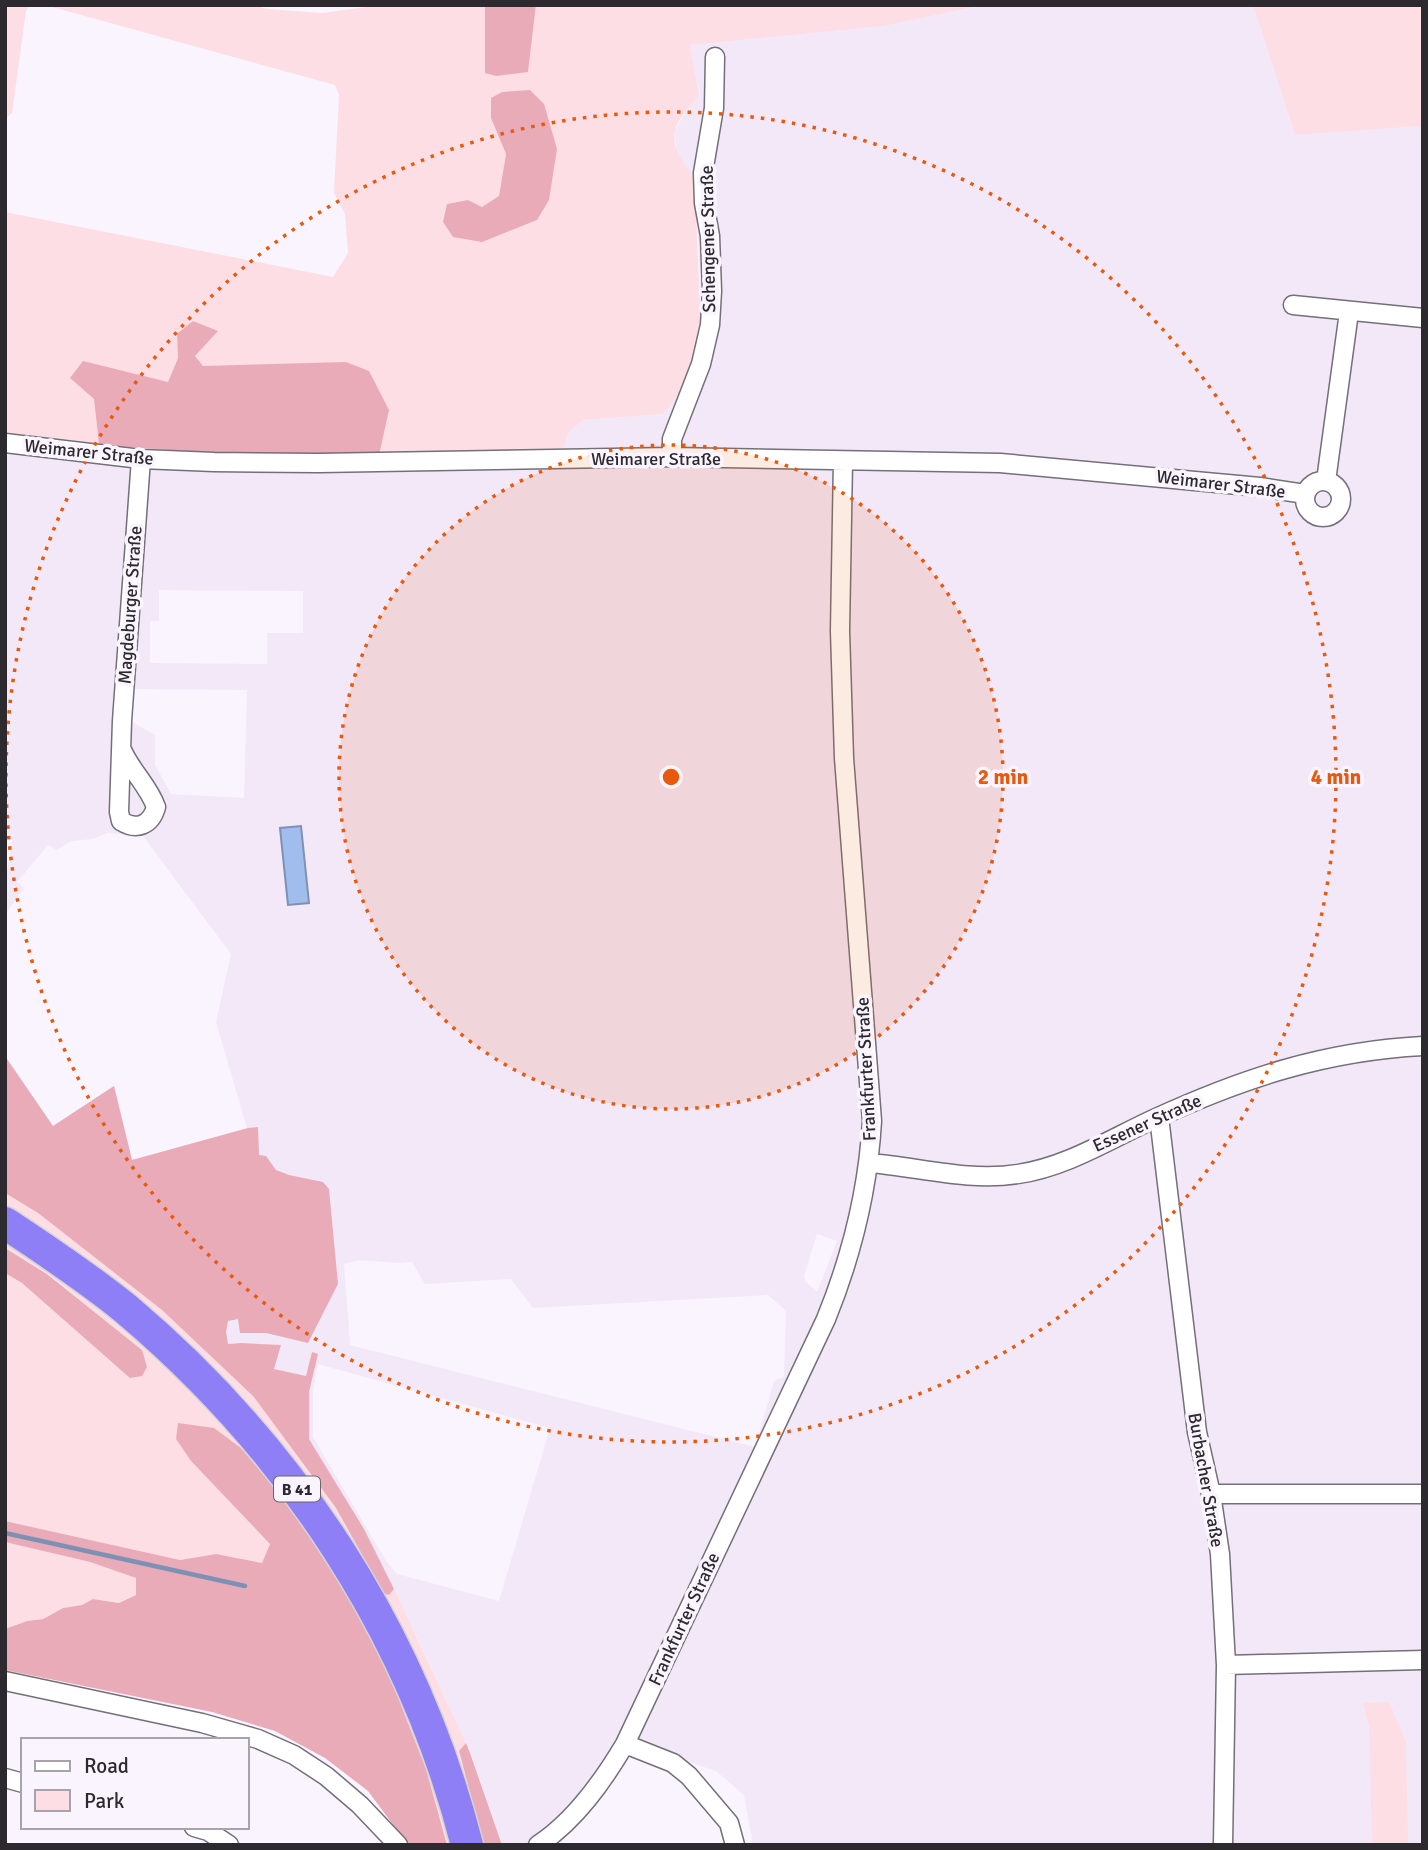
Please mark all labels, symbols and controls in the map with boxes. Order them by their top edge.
street label: Schengener Straße [696,165,720,313]
street label: Weimarer Straße [23,434,155,470]
street label: Weimarer Straße [591,448,721,470]
street label: Weimarer Straße [1155,465,1287,503]
street label: Magdeburger Straße [113,525,147,685]
text: 2 min [978,764,1028,790]
text: 4 min [1311,764,1361,790]
centre of rings [659,765,683,789]
street label: Frankfurter Straße [851,996,881,1142]
street label: Essener Straße [1089,1089,1205,1157]
street label: Burbacher Straße [1183,1411,1229,1549]
road number: B 41 [274,1476,320,1502]
street label: Frankfurter Straße [644,1549,724,1689]
legend [21,1738,248,1829]
text: Road [84,1753,129,1779]
text: Park [84,1788,125,1814]

